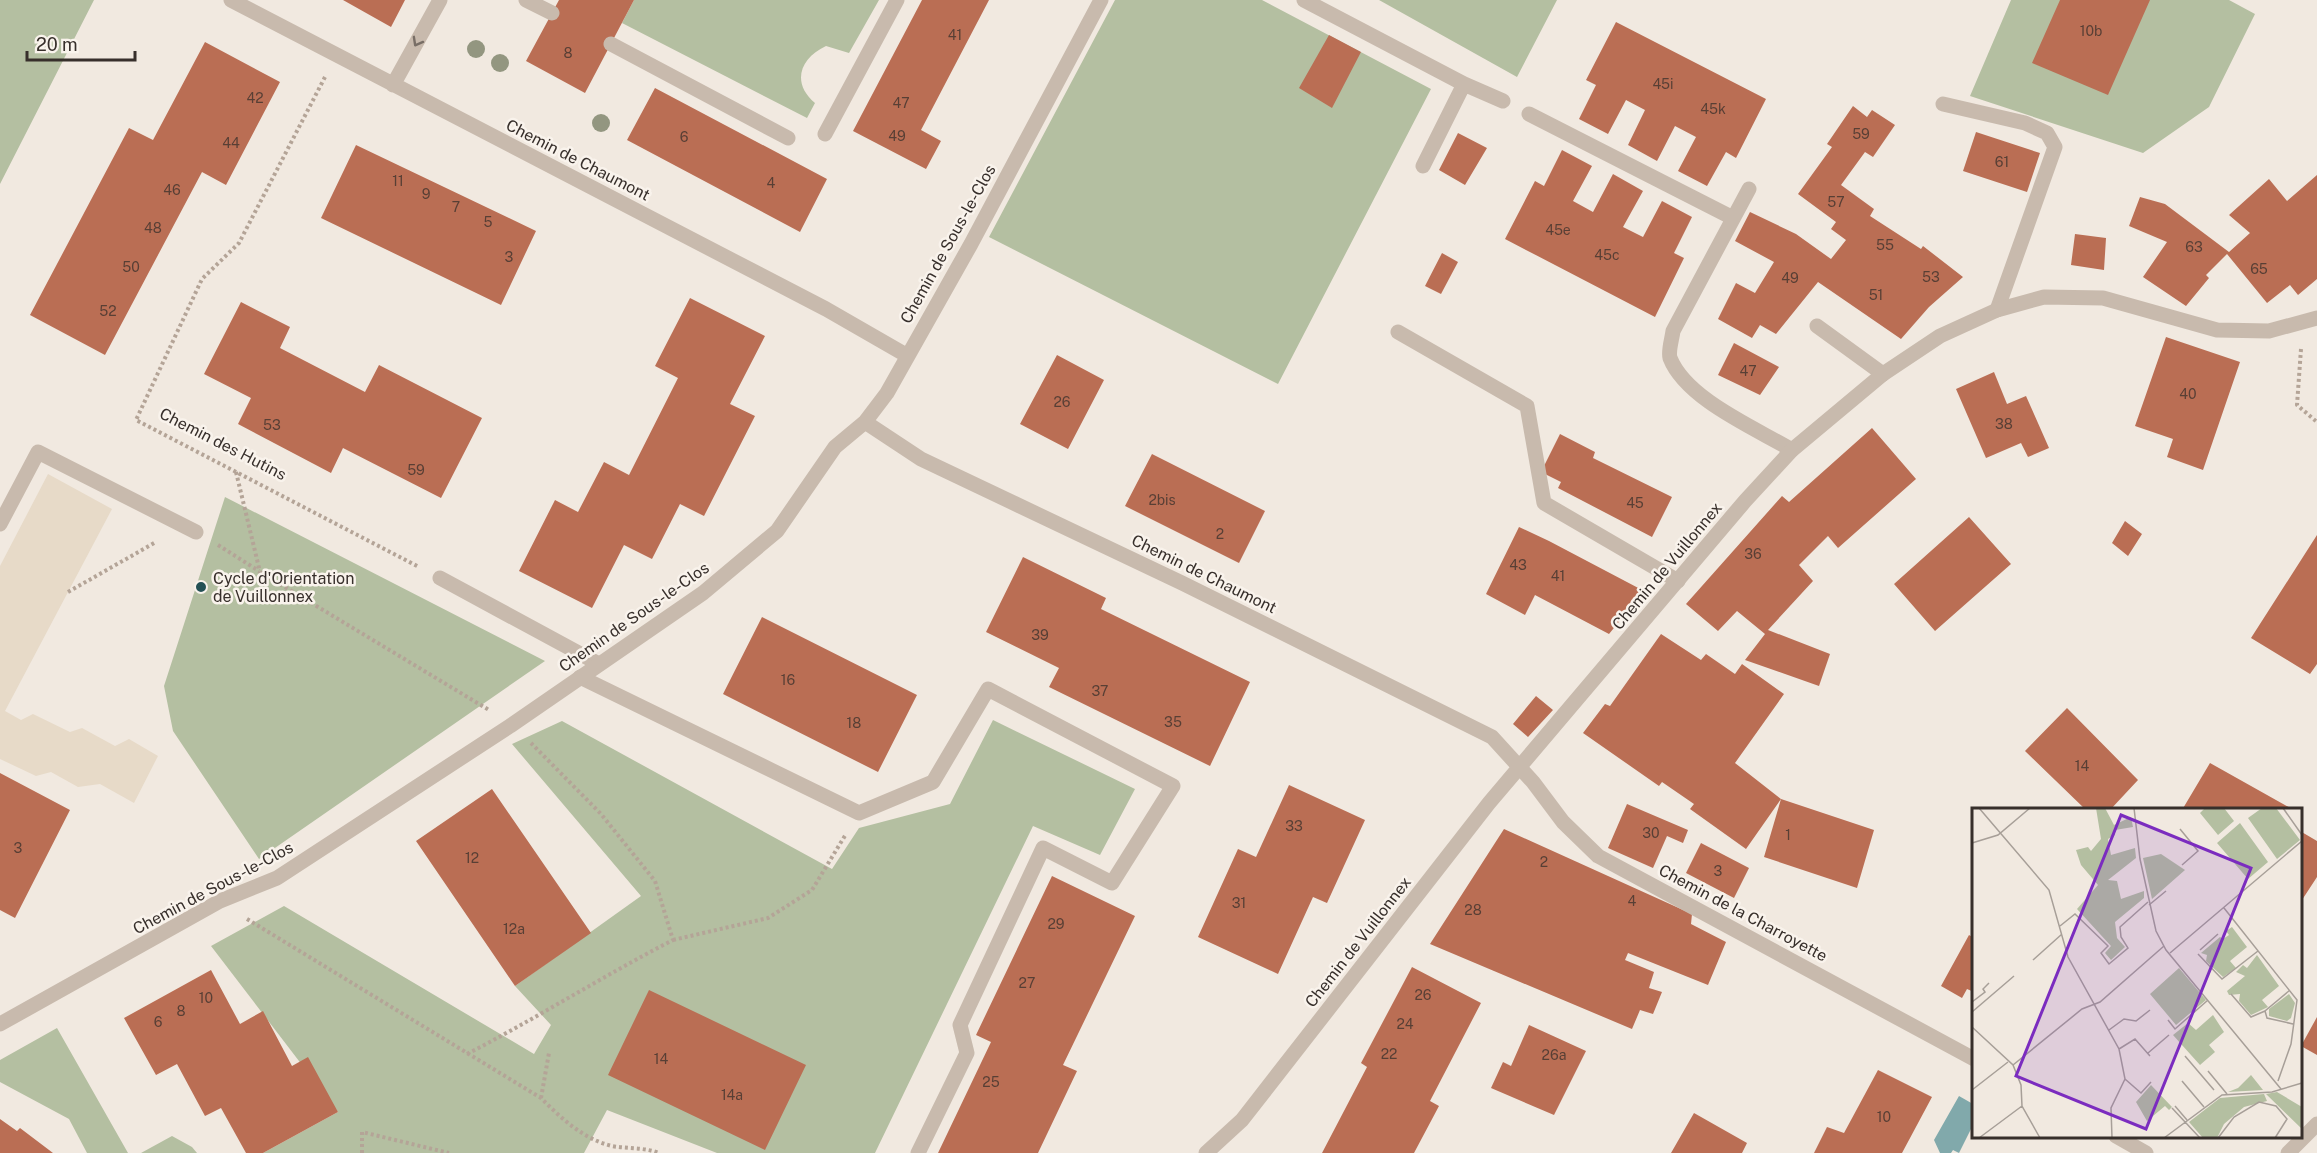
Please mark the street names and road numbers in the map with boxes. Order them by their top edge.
street label: Chemin de Chaumont [503,115,653,205]
street label: Chemin de Sous-le-Clos [896,161,1000,327]
street label: Chemin des Hutins [156,404,290,484]
street label: Chemin de Vuillonnex [1608,498,1726,634]
street label: Chemin de Chaumont [1128,531,1280,617]
street label: Chemin de Sous-le-Clos [555,558,713,676]
street label: Chemin de Sous-le-Clos [130,838,296,938]
street label: Chemin de la Charroyette [1656,860,1830,966]
street label: Chemin de Vuillonnex [1301,873,1415,1011]

